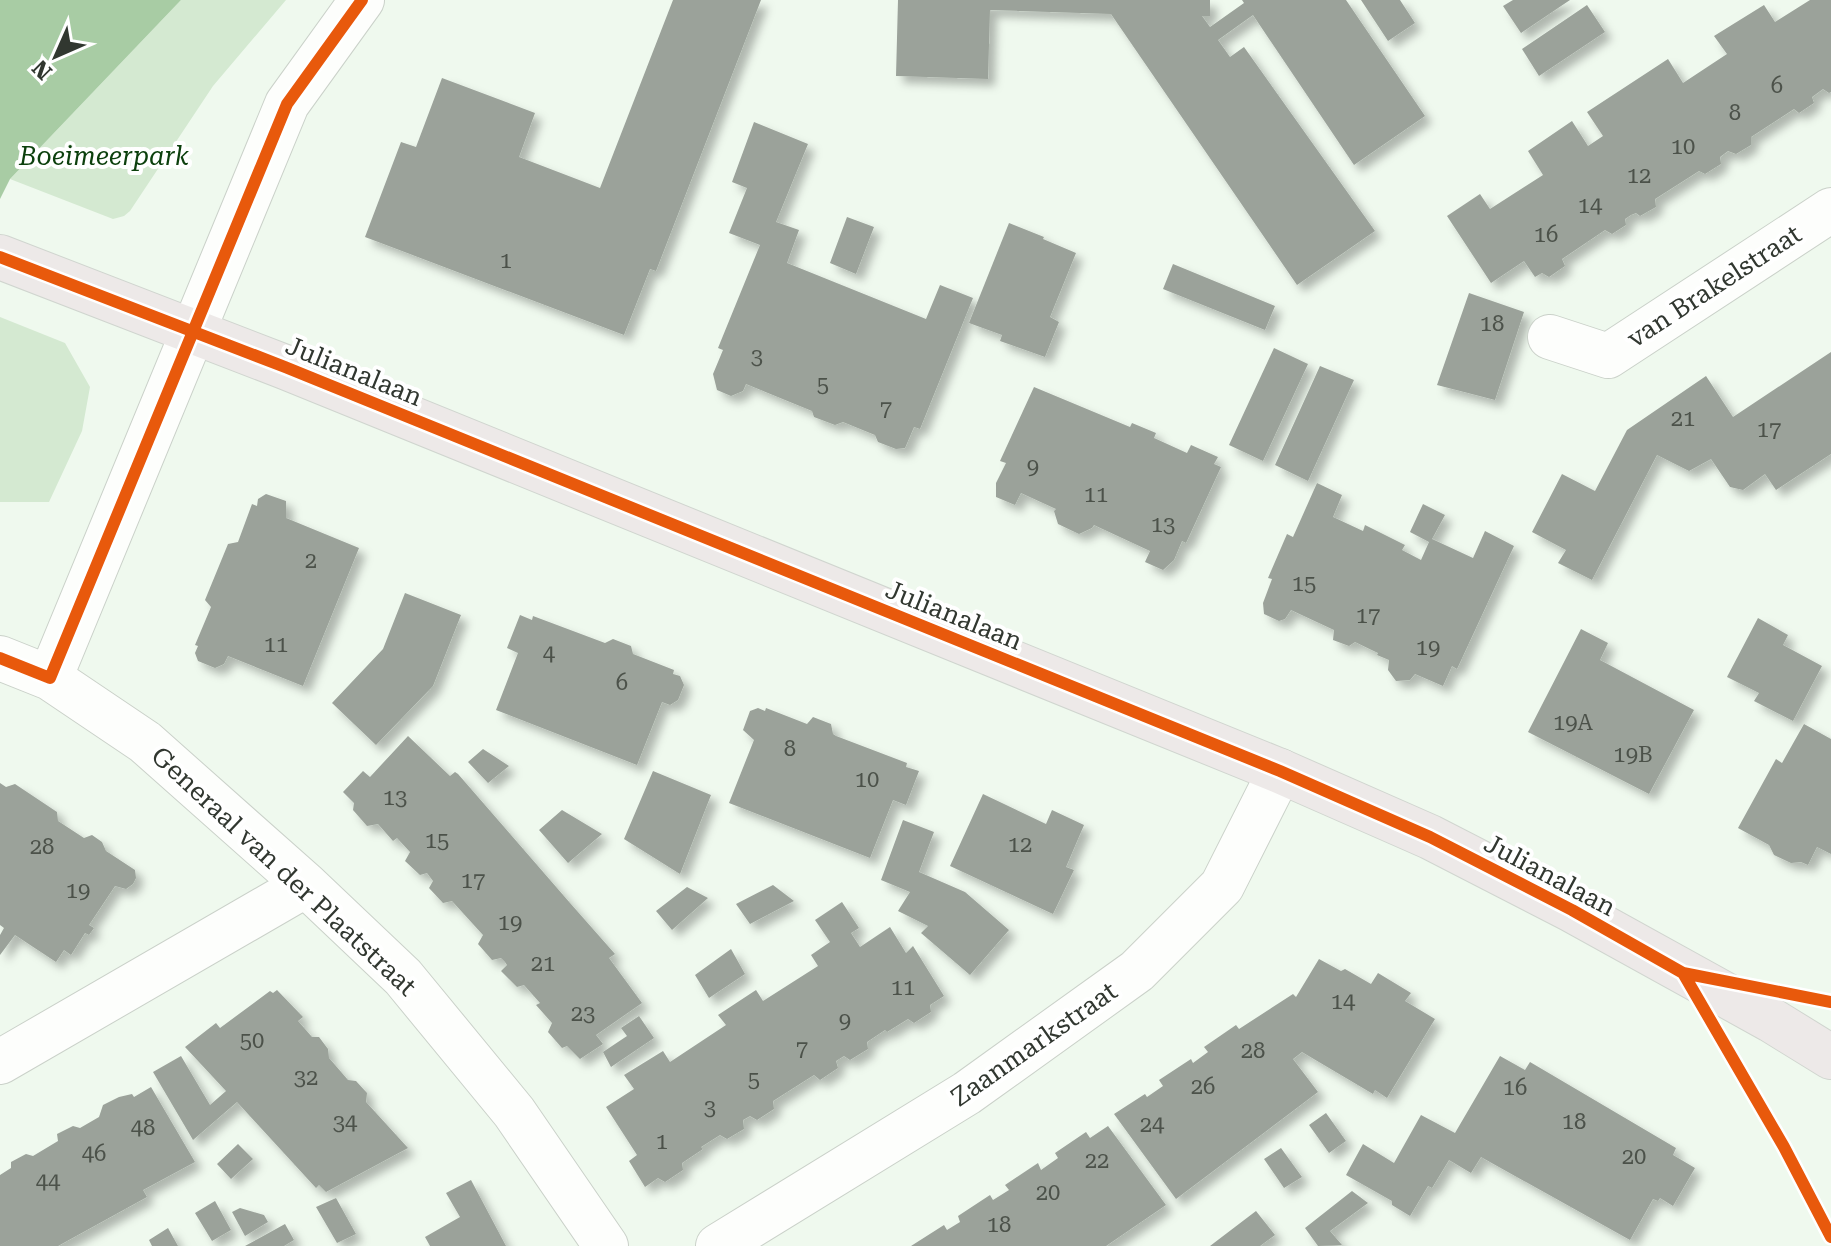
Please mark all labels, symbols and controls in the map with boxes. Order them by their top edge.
north arrow [16,16,96,96]
text: N [27,55,57,85]
house number: 6 [1771,73,1783,98]
house number: 8 [1729,100,1741,125]
house number: 10 [1671,134,1695,159]
park label: Boeimeerpark [18,141,190,171]
house number: 12 [1627,163,1651,188]
house number: 14 [1578,193,1603,218]
street label: van Brakelstraat [1621,218,1807,353]
house number: 16 [1534,222,1558,247]
house number: 1 [500,248,512,273]
house number: 18 [1480,311,1504,336]
street label: Julianalaan [281,330,427,412]
house number: 3 [751,344,763,369]
house number: 5 [817,372,829,397]
house number: 7 [880,396,892,421]
house number: 21 [1671,406,1695,431]
house number: 17 [1757,417,1781,442]
house number: 9 [1027,454,1039,479]
house number: 11 [1084,482,1108,507]
house number: 13 [1151,512,1175,537]
house number: 2 [305,548,317,573]
house number: 15 [1292,571,1316,596]
street label: Julianalaan [881,574,1027,656]
house number: 17 [1356,603,1380,628]
house number: 11 [264,632,288,657]
house number: 19 [1416,635,1440,660]
house number: 4 [543,641,556,666]
house number: 6 [616,670,628,695]
house number: 19A [1553,710,1594,735]
house number: 8 [784,736,796,761]
street label: Generaal van der Plaatstraat [145,740,423,1002]
house number: 19B [1613,742,1653,767]
house number: 10 [855,767,879,792]
house number: 13 [383,785,407,810]
house number: 15 [425,828,449,853]
street label: Julianalaan [1479,828,1621,922]
house number: 12 [1008,832,1032,857]
house number: 28 [30,834,54,859]
house number: 17 [461,868,485,893]
house number: 19 [66,878,90,903]
house number: 19 [498,910,522,935]
house number: 21 [531,951,555,976]
house number: 11 [891,975,915,1000]
street label: Zaanmarkstraat [945,975,1123,1112]
house number: 14 [1331,989,1356,1014]
house number: 23 [571,1001,595,1026]
house number: 9 [839,1008,851,1033]
house number: 50 [240,1028,264,1053]
house number: 7 [796,1036,808,1061]
house number: 28 [1241,1038,1265,1063]
house number: 32 [294,1065,318,1090]
house number: 5 [748,1067,760,1092]
house number: 26 [1191,1074,1215,1099]
house number: 16 [1503,1075,1527,1100]
house number: 3 [704,1095,716,1120]
house number: 18 [1562,1109,1586,1134]
house number: 34 [333,1110,358,1135]
house number: 24 [1140,1112,1165,1137]
house number: 48 [131,1115,155,1140]
house number: 1 [656,1129,668,1154]
house number: 46 [82,1141,106,1166]
house number: 20 [1622,1144,1646,1169]
house number: 22 [1085,1148,1109,1173]
house number: 44 [36,1169,61,1194]
house number: 20 [1036,1180,1060,1205]
house number: 18 [987,1212,1011,1237]

